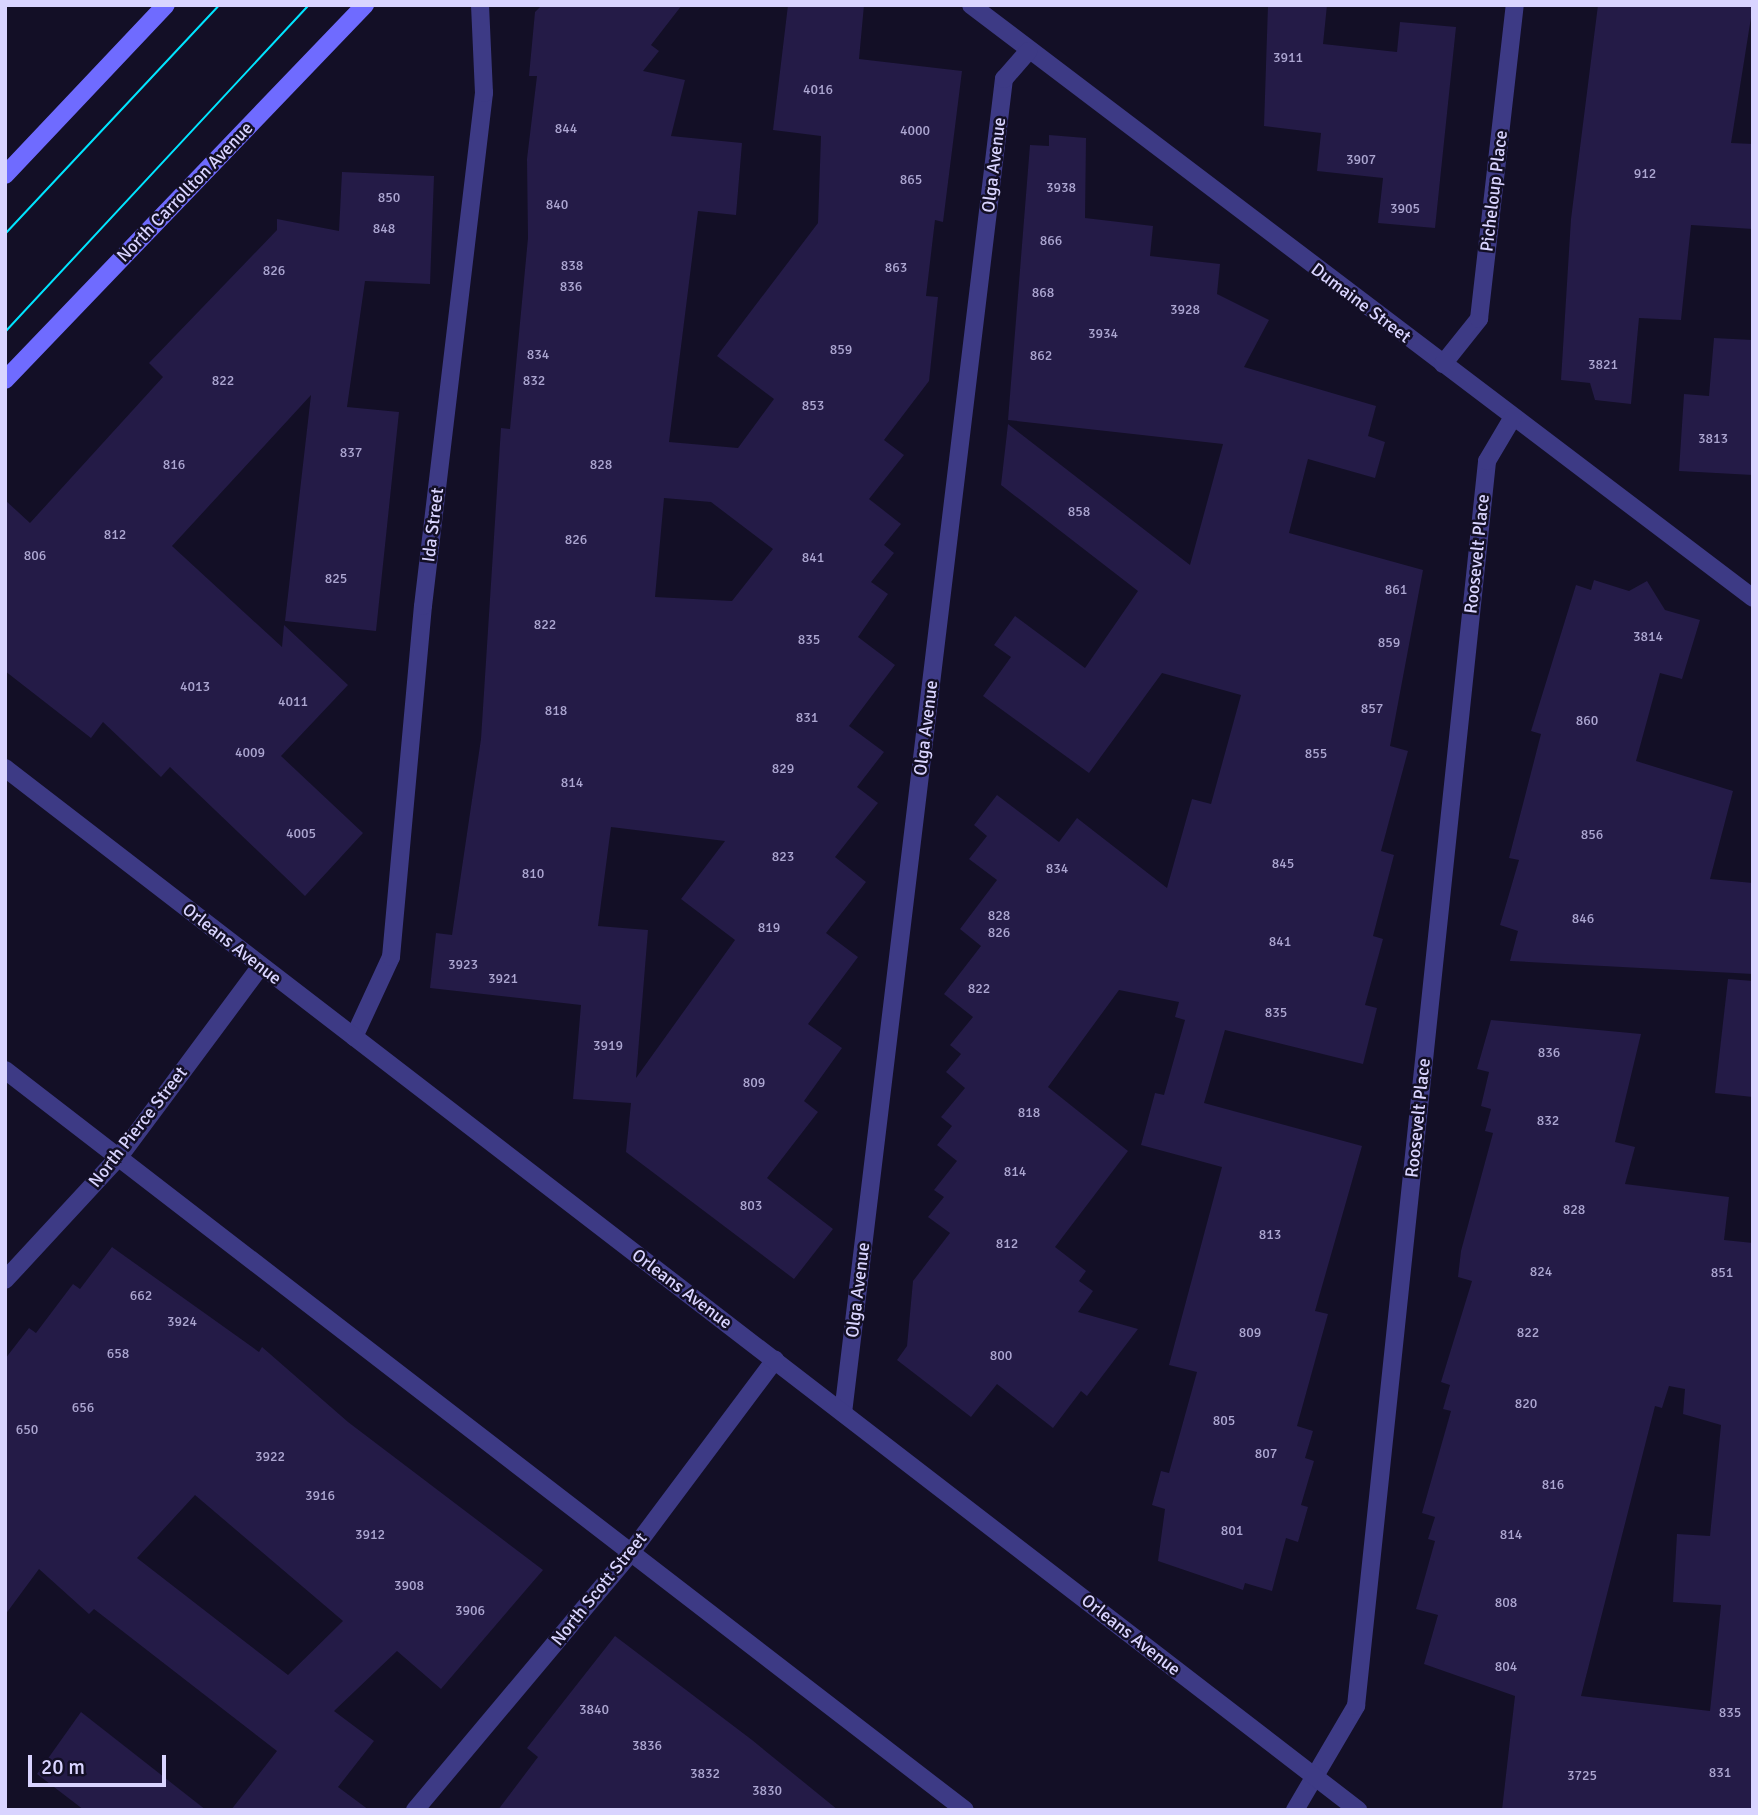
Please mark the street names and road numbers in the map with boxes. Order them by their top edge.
street label: Olga Avenue [977,116,1011,214]
street label: North Carrollton Avenue [112,117,258,267]
street label: Picheloup Place [1476,129,1512,253]
street label: Dumaine Street [1307,258,1415,348]
street label: Ida Street [418,487,448,563]
street label: Roosevelt Place [1460,493,1494,615]
street label: Olga Avenue [909,679,943,777]
street label: Orleans Avenue [178,899,286,989]
street label: Roosevelt Place [1401,1057,1435,1179]
street label: North Pierce Street [84,1062,192,1192]
street label: Olga Avenue [841,1241,875,1339]
street label: Orleans Avenue [628,1244,736,1334]
street label: North Scott Street [547,1528,651,1650]
street label: Orleans Avenue [1077,1590,1185,1680]

